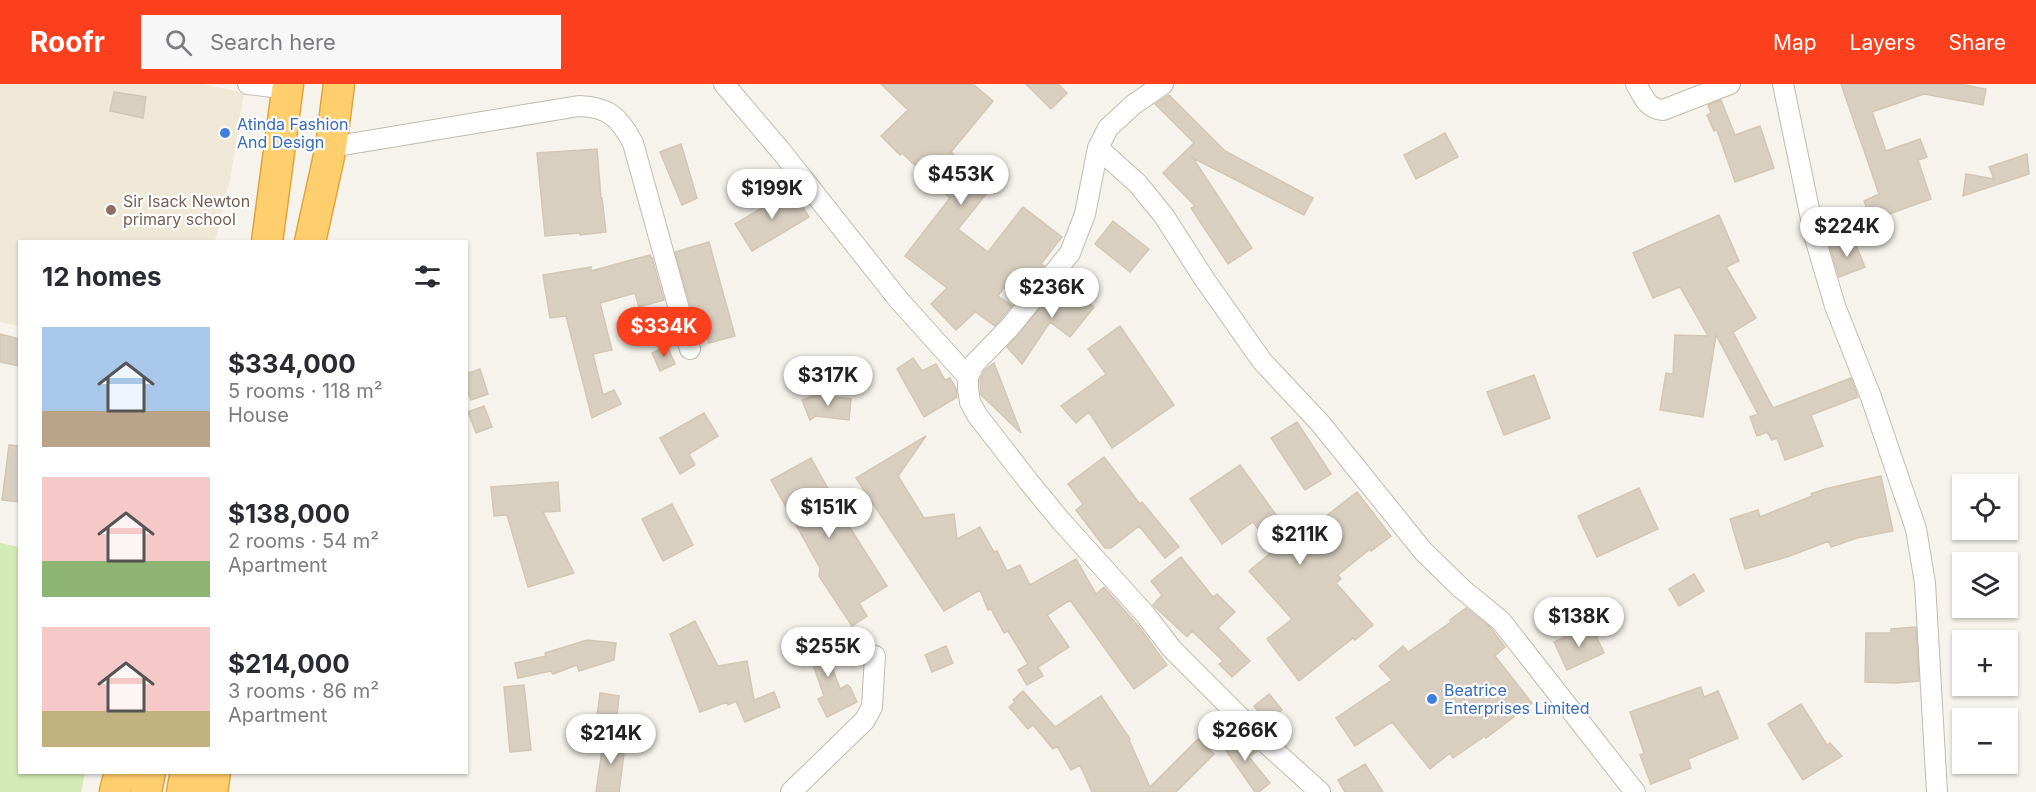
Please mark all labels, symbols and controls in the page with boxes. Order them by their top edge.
search box [141,15,561,69]
text: Roofr [30,25,105,59]
icon: search [162,26,195,59]
text: Search here [210,29,336,55]
text: Map [1773,30,1817,55]
text: Layers [1850,30,1916,55]
text: Share [1949,30,2006,55]
place label: Atinda Fashion And Design [237,114,348,152]
marker: Atinda Fashion And Design [218,126,232,140]
pin: $453K [919,155,1003,206]
text: $453K [928,162,994,186]
pin: $199K [730,169,814,220]
text: $199K [741,176,803,200]
place label: Sir Isack Newton primary school [123,191,250,229]
marker: Sir Isack Newton primary school [104,203,118,217]
pin: $224K [1805,207,1889,258]
text: $224K [1814,214,1880,238]
icon: filters [411,260,444,293]
text: 12 homes [42,261,162,292]
pin: $236K [1010,268,1094,319]
text: $236K [1019,275,1085,299]
pin: $334K [622,307,706,358]
text: $334K [631,314,697,338]
text: $334,000 [228,348,356,379]
icon: home [90,351,162,423]
pin: $317K [786,356,870,407]
text: $317K [798,363,858,387]
text: 5 rooms · 118 m² [228,379,383,403]
text: House [228,403,289,427]
map controls [1952,474,2018,774]
button: locate [1952,474,2018,540]
pin: $151K [787,488,871,539]
text: $151K [800,495,858,519]
text: $138,000 [228,498,350,529]
icon: home [90,501,162,573]
pin: $211K [1258,515,1342,566]
text: $211K [1271,522,1329,546]
text: 2 rooms · 54 m² [228,529,379,553]
button: layers [1952,552,2018,618]
text: Apartment [228,553,327,577]
pin: $138K [1537,597,1621,648]
text: $138K [1548,604,1610,628]
pin: $255K [786,627,870,678]
button: + [1952,630,2018,696]
text: $255K [795,634,861,658]
text: $214,000 [228,648,350,679]
icon: home [90,651,162,723]
text: 3 rooms · 86 m² [228,679,379,703]
place label: Beatrice Enterprises Limited [1444,680,1589,718]
marker: Beatrice Enterprises Limited [1425,692,1439,706]
text: Apartment [228,703,327,727]
button: − [1952,708,2018,774]
pin: $266K [1203,711,1287,762]
pin: $214K [569,714,653,765]
text: $266K [1212,718,1278,742]
text: $214K [580,721,642,745]

